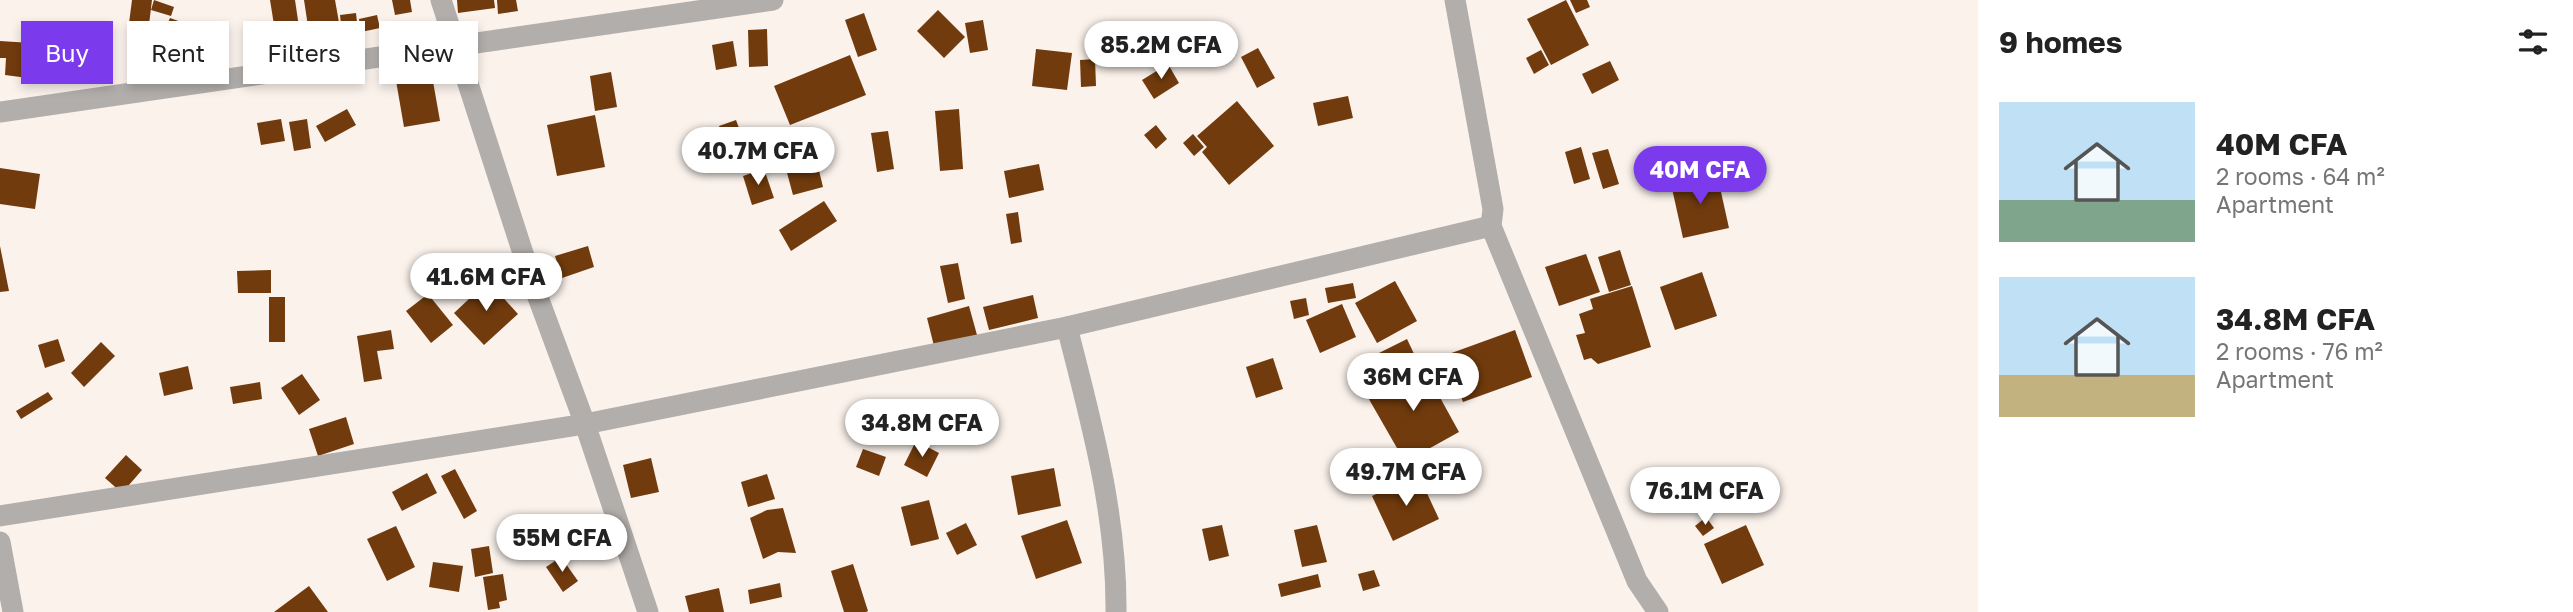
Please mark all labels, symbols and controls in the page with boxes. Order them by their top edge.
chip: Buy [21,21,113,84]
chip: Rent [127,21,229,84]
chip: Filters [243,21,365,84]
chip: New [379,21,478,84]
pin: 85.2M CFA [1081,22,1241,81]
icon: filters [2514,23,2552,61]
text: 9 homes [1999,24,2122,60]
text: 85.2M CFA [1100,30,1222,58]
text: 40M CFA [2216,126,2347,162]
pin: 40.7M CFA [678,128,838,187]
icon: home [2055,130,2139,214]
text: 40.7M CFA [698,136,818,164]
pin: 40M CFA [1635,146,1765,206]
text: 40M CFA [1650,155,1750,183]
text: 2 rooms · 64 m² [2216,162,2385,190]
text: Apartment [2216,190,2334,218]
pin: 41.6M CFA [406,254,566,313]
text: 41.6M CFA [426,262,546,290]
text: 34.8M CFA [2216,301,2375,337]
icon: home [2055,305,2139,389]
text: 2 rooms · 76 m² [2216,337,2383,365]
pin: 36M CFA [1348,354,1478,413]
text: 36M CFA [1363,362,1463,390]
text: Apartment [2216,365,2334,393]
pin: 34.8M CFA [842,400,1002,459]
text: 34.8M CFA [861,408,983,436]
pin: 49.7M CFA [1326,448,1486,508]
text: 49.7M CFA [1346,457,1466,485]
pin: 76.1M CFA [1625,468,1785,527]
text: 76.1M CFA [1646,476,1764,504]
pin: 55M CFA [497,514,627,574]
text: 55M CFA [512,523,612,551]

